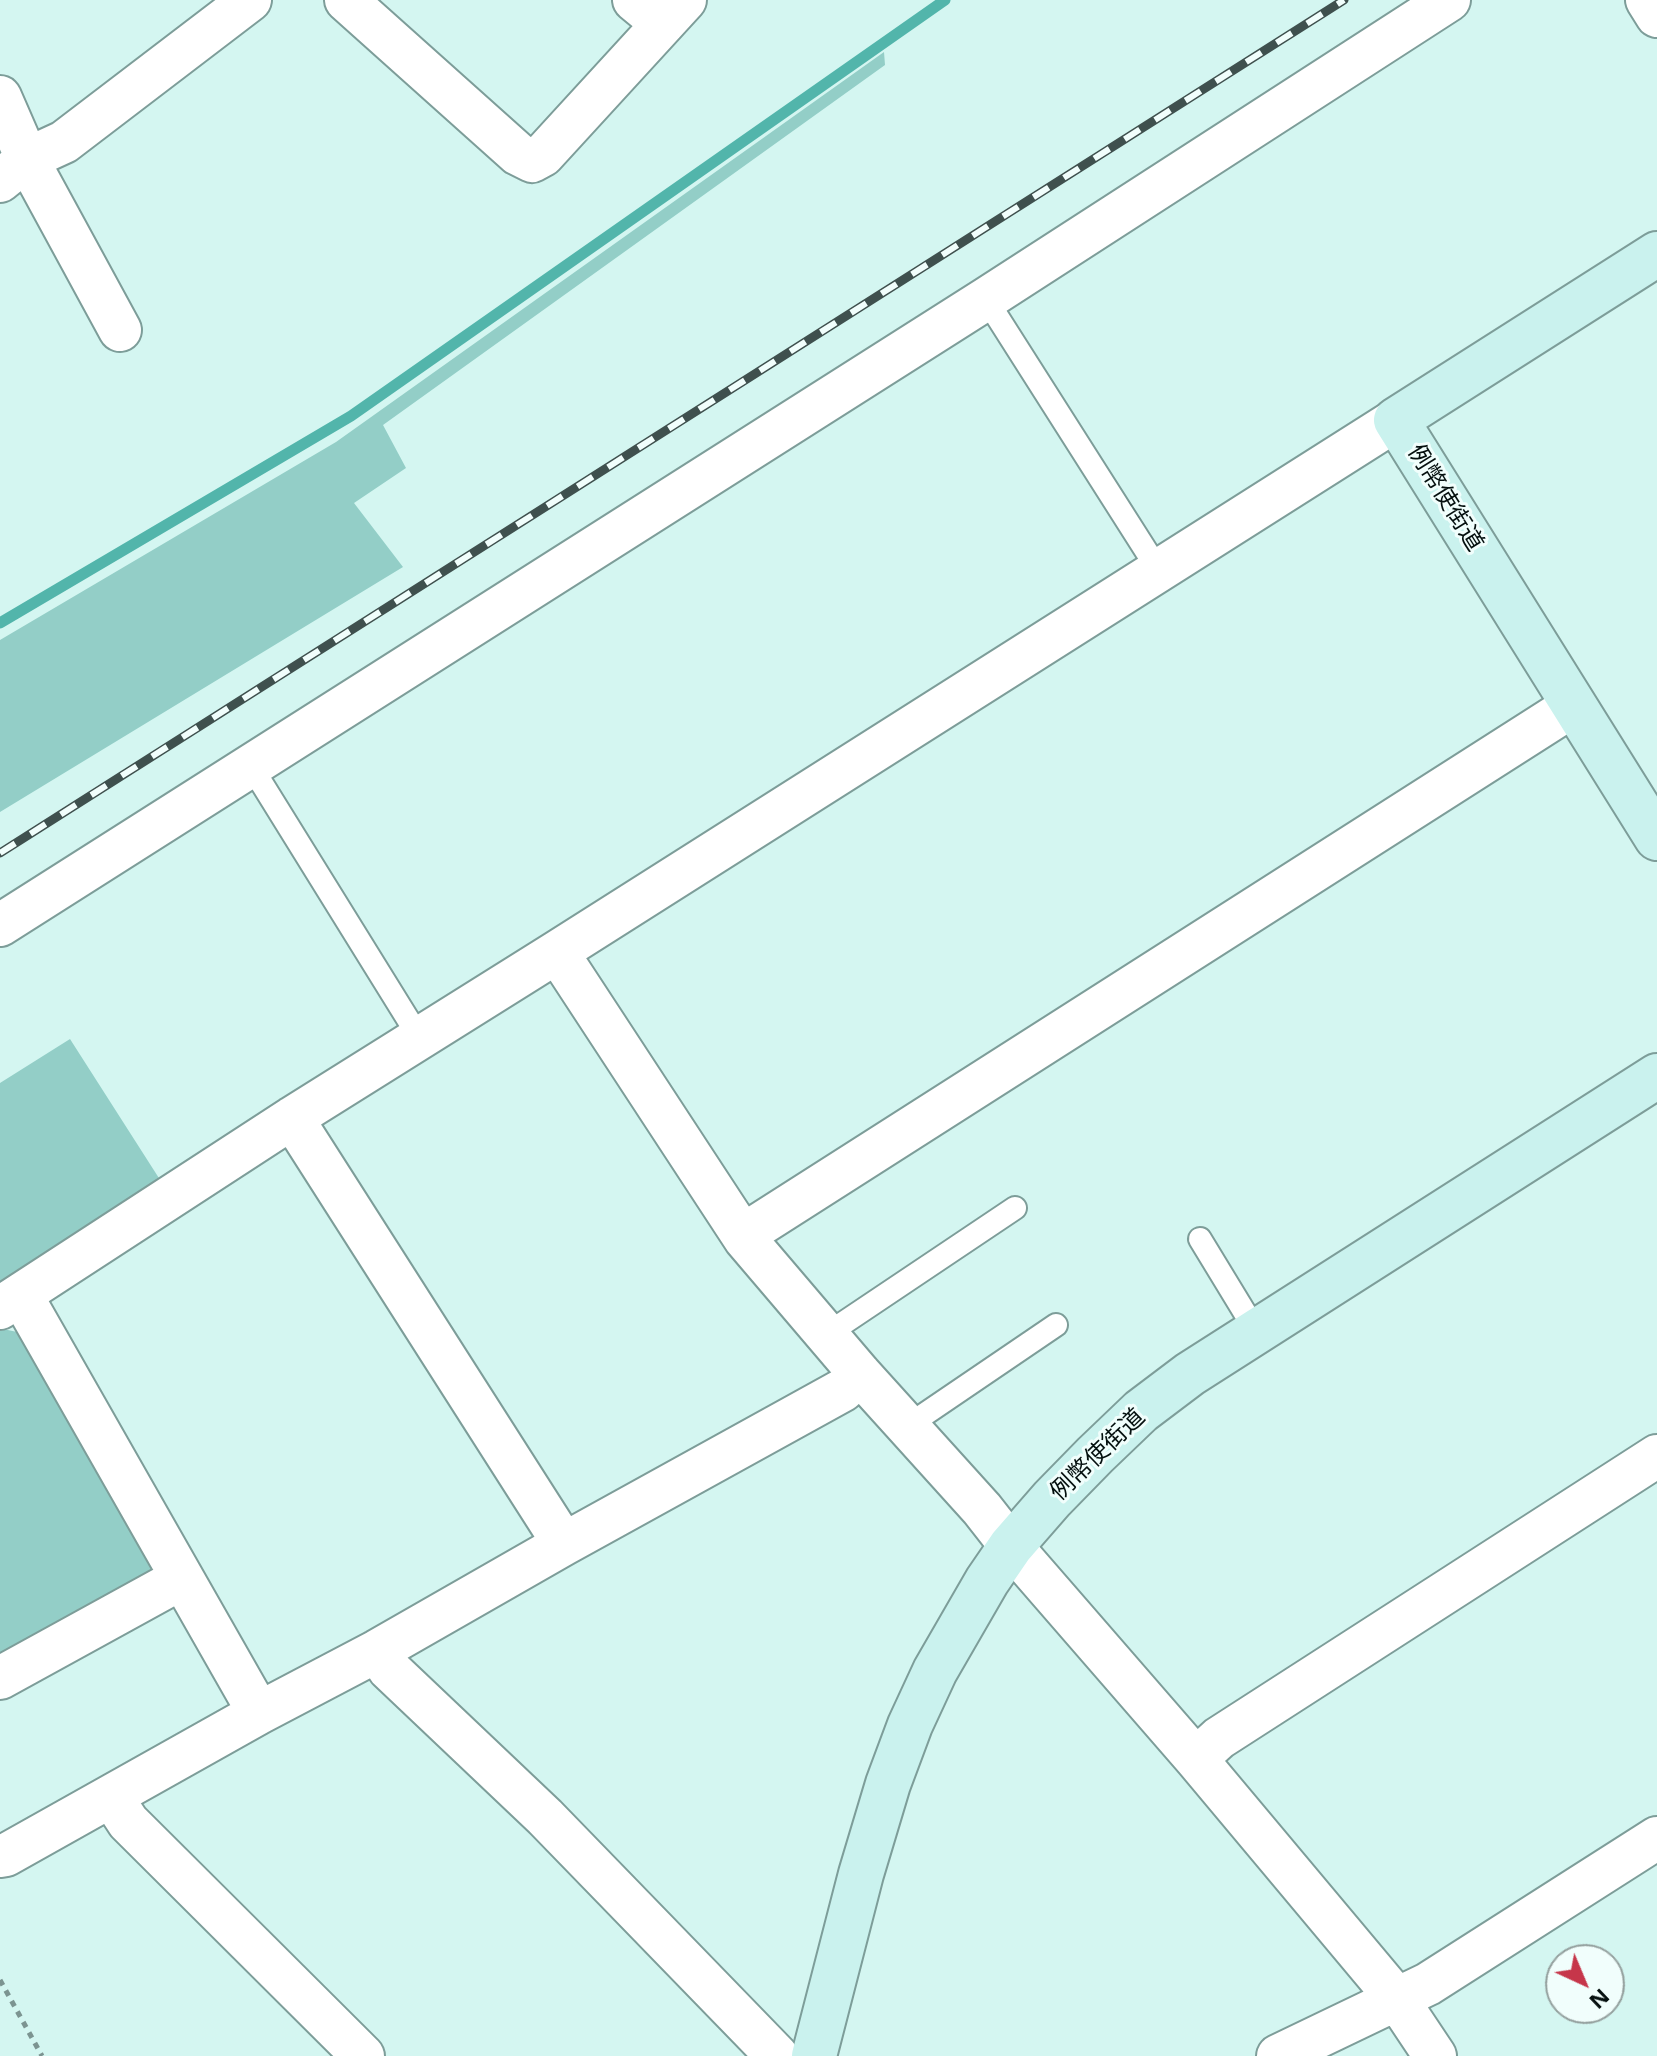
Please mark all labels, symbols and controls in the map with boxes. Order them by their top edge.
street label: 例幣使街道 [1401,439,1489,557]
street label: 例幣使街道 [1045,1403,1151,1507]
north arrow [1545,1944,1625,2024]
text: N [1583,1983,1617,2017]

